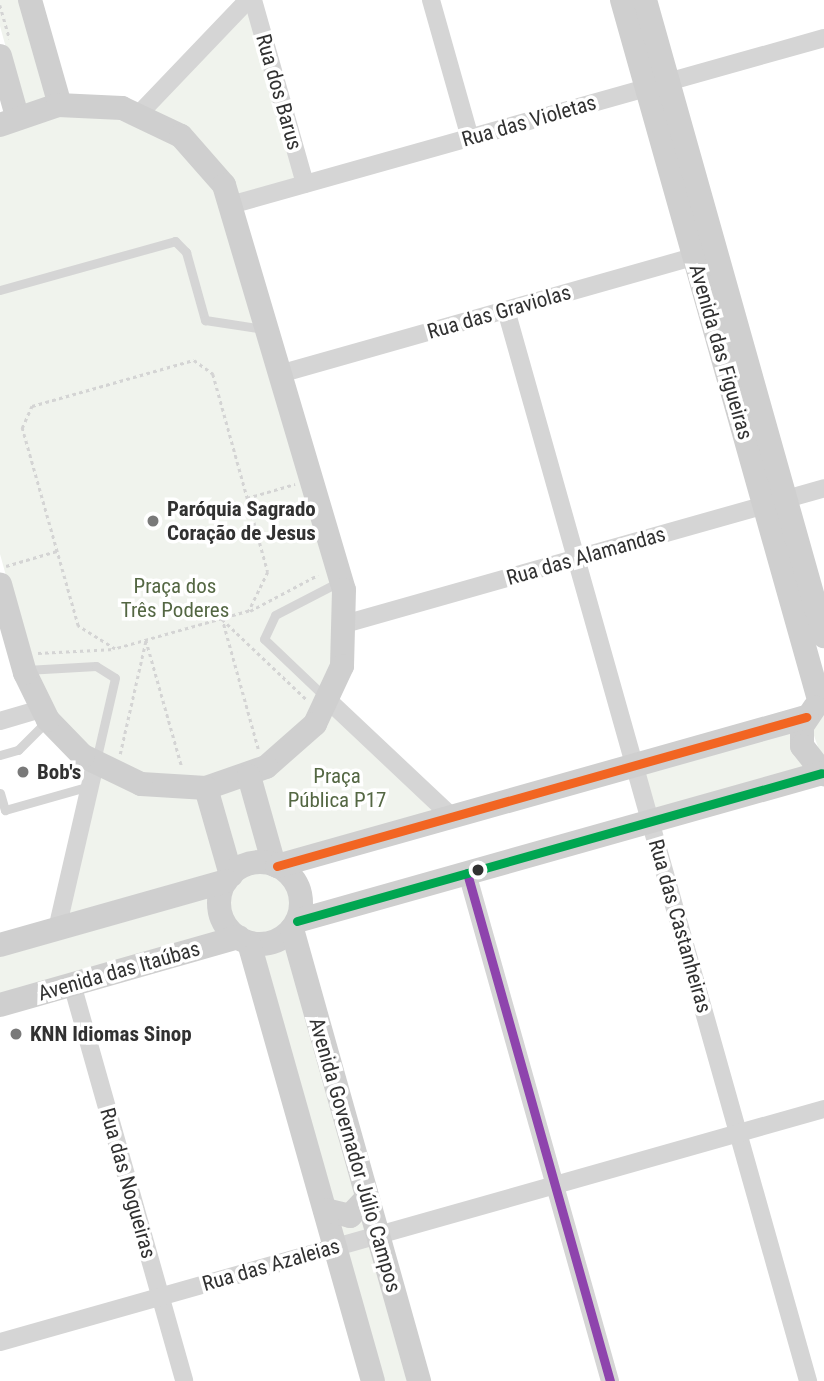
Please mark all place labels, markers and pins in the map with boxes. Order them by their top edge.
place label: Paróquia Sagrado Coração de Jesus [167,496,316,546]
marker: Paróquia Sagrado Coração de Jesus [145,513,161,529]
place label: Bob's [37,759,81,785]
marker: Bob's [15,764,31,780]
unlabelled marker [471,863,485,877]
place label: KNN Idiomas Sinop [30,1021,192,1047]
marker: KNN Idiomas Sinop [8,1026,24,1042]

